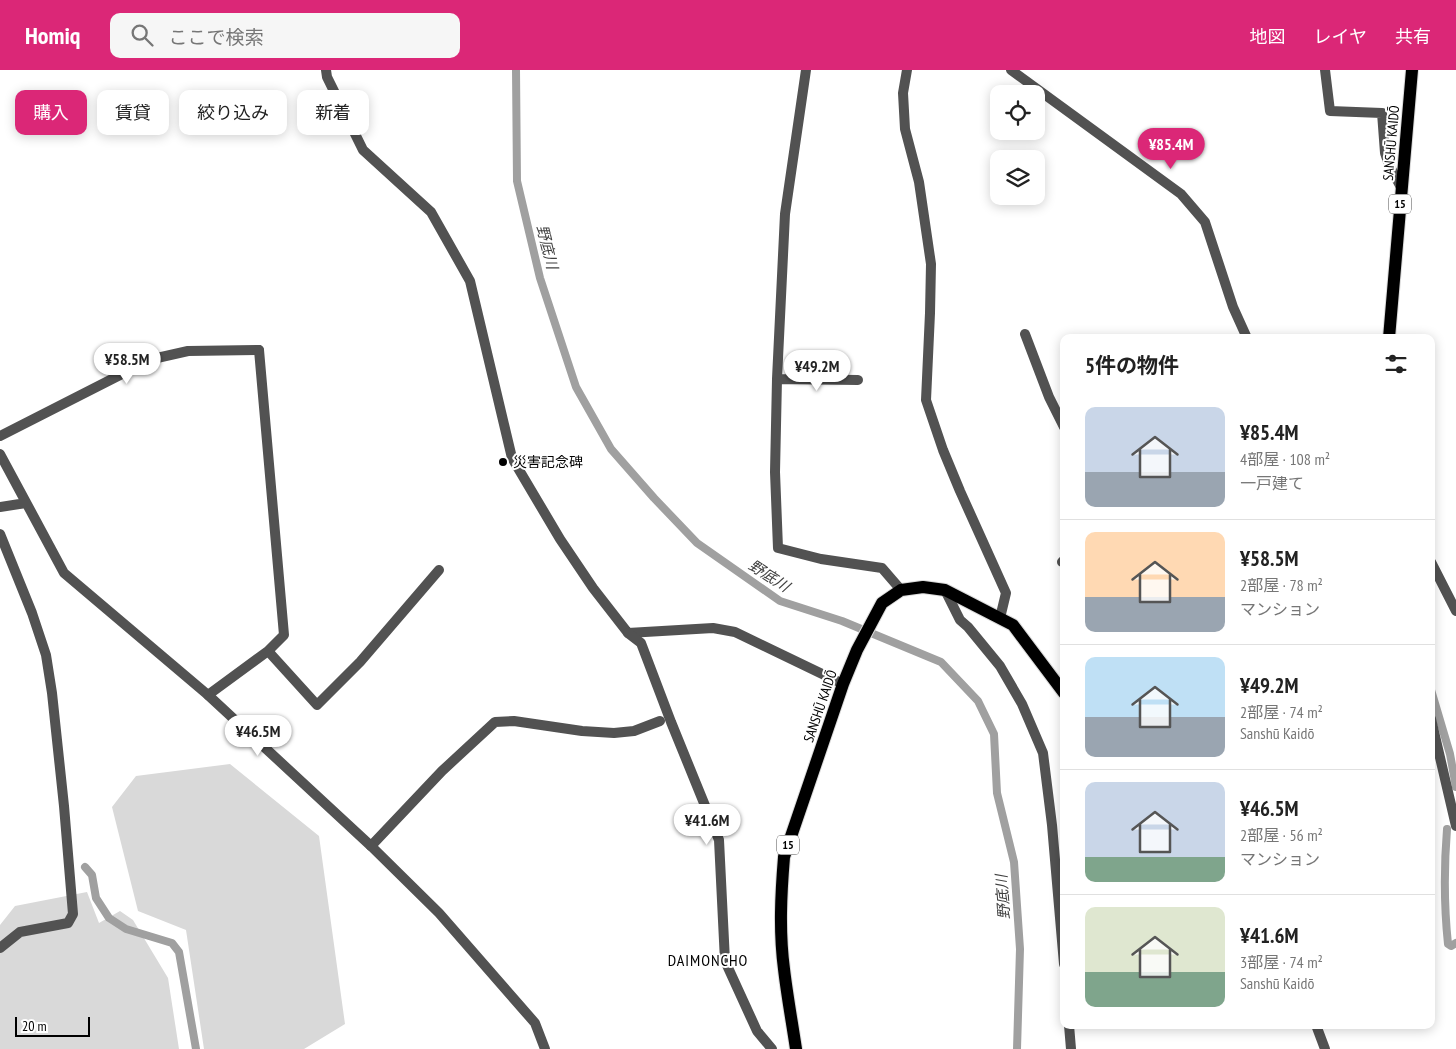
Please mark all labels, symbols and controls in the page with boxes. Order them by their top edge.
search box [110,13,460,58]
text: Homiq [25,20,80,51]
icon: search [128,21,156,49]
text: ここで検索 [168,25,263,49]
text: 地図 [1250,25,1286,48]
text: レイヤ [1314,25,1367,48]
text: 共有 [1395,25,1431,48]
map controls [990,85,1045,205]
button: locate [990,85,1045,140]
chip: 購入 [15,90,87,135]
chip: 賃貸 [97,90,169,135]
chip: 絞り込み [179,90,287,135]
chip: 新着 [297,90,369,135]
street label: SANSHŪ KAIDŌ [1379,104,1403,181]
pin: ¥85.4M [1130,128,1212,170]
text: ¥85.4M [1149,134,1193,154]
button: layers [990,150,1045,205]
road number: 15 [1389,195,1411,214]
water label: 野底川 [533,223,563,273]
pin: ¥58.5M [86,342,168,385]
text: ¥58.5M [105,349,149,369]
pin: ¥49.2M [776,350,858,392]
icon: filters [1382,350,1410,378]
text: 5件の物件 [1085,352,1179,379]
text: ¥49.2M [795,356,839,376]
text: ¥85.4M [1240,419,1299,446]
icon: home [1125,427,1185,487]
text: 4部屋 · 108 m² [1240,449,1330,469]
place label: 災害記念碑 [513,453,583,471]
marker: 災害記念碑 [497,456,509,468]
text: 一戸建て [1240,473,1304,493]
text: ¥58.5M [1240,545,1299,572]
icon: home [1125,552,1185,612]
water label: 野底川 [745,555,795,597]
text: 2部屋 · 78 m² [1240,575,1323,595]
text: マンション [1240,599,1320,619]
street label: SANSHŪ KAIDŌ [799,667,841,745]
text: ¥49.2M [1240,672,1299,699]
icon: home [1125,677,1185,737]
text: 2部屋 · 74 m² [1240,702,1323,722]
pin: ¥46.5M [217,714,299,757]
text: ¥46.5M [236,721,280,741]
text: Sanshū Kaidō [1240,723,1314,743]
text: ¥46.5M [1240,795,1299,822]
icon: home [1125,802,1185,862]
pin: ¥41.6M [666,804,748,846]
text: ¥41.6M [685,810,729,830]
text: 2部屋 · 56 m² [1240,825,1323,845]
road number: 15 [777,836,799,854]
text: マンション [1240,849,1320,869]
water label: 野底川 [991,872,1014,920]
text: ¥41.6M [1240,922,1299,949]
icon: home [1125,927,1185,987]
district label: DAIMONCHO [668,950,748,970]
text: 3部屋 · 74 m² [1240,952,1323,972]
text: Sanshū Kaidō [1240,973,1314,993]
scale bar [15,1014,90,1037]
text: 20 m [22,1017,47,1035]

